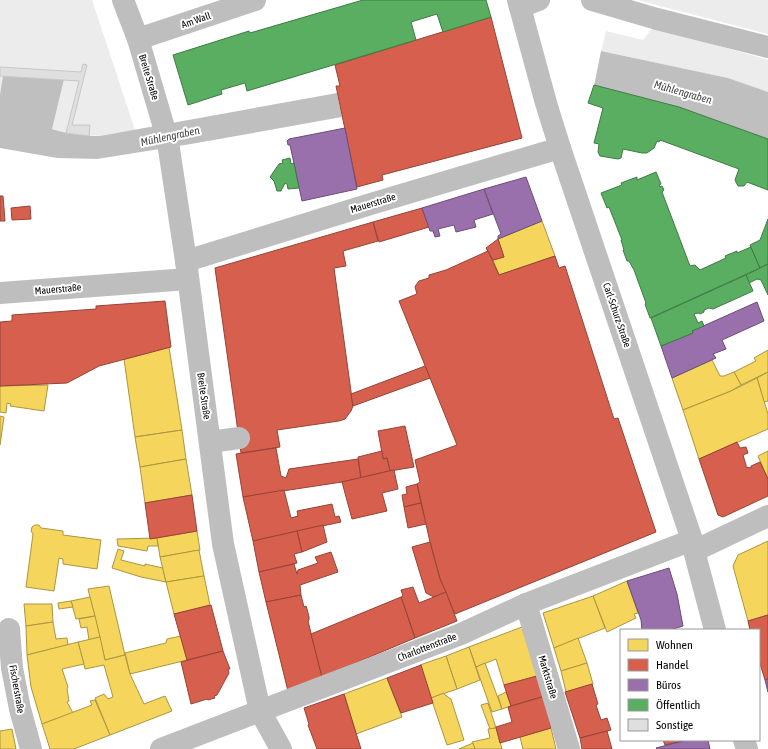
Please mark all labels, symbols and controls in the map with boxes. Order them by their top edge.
street label: Am Wall [180,10,212,30]
street label: Breite Straße [137,53,161,101]
water label: Mühlengraben [653,78,714,106]
water label: Mühlengraben [139,124,201,148]
street label: Mauerstraße [349,191,397,215]
street label: Mauerstraße [34,281,82,297]
street label: Carl-Schurz-Straße [601,281,633,349]
street label: Breite Straße [195,372,213,420]
legend [620,629,760,741]
street label: Charlottenstraße [396,631,458,663]
text: Wohnen [656,638,693,652]
street label: Marktstraße [536,654,560,700]
text: Handel [656,658,690,672]
street label: Fischerstraße [7,664,27,715]
text: Büros [656,678,681,692]
text: Öffentlich [656,698,700,712]
text: Sonstige [656,718,693,732]

